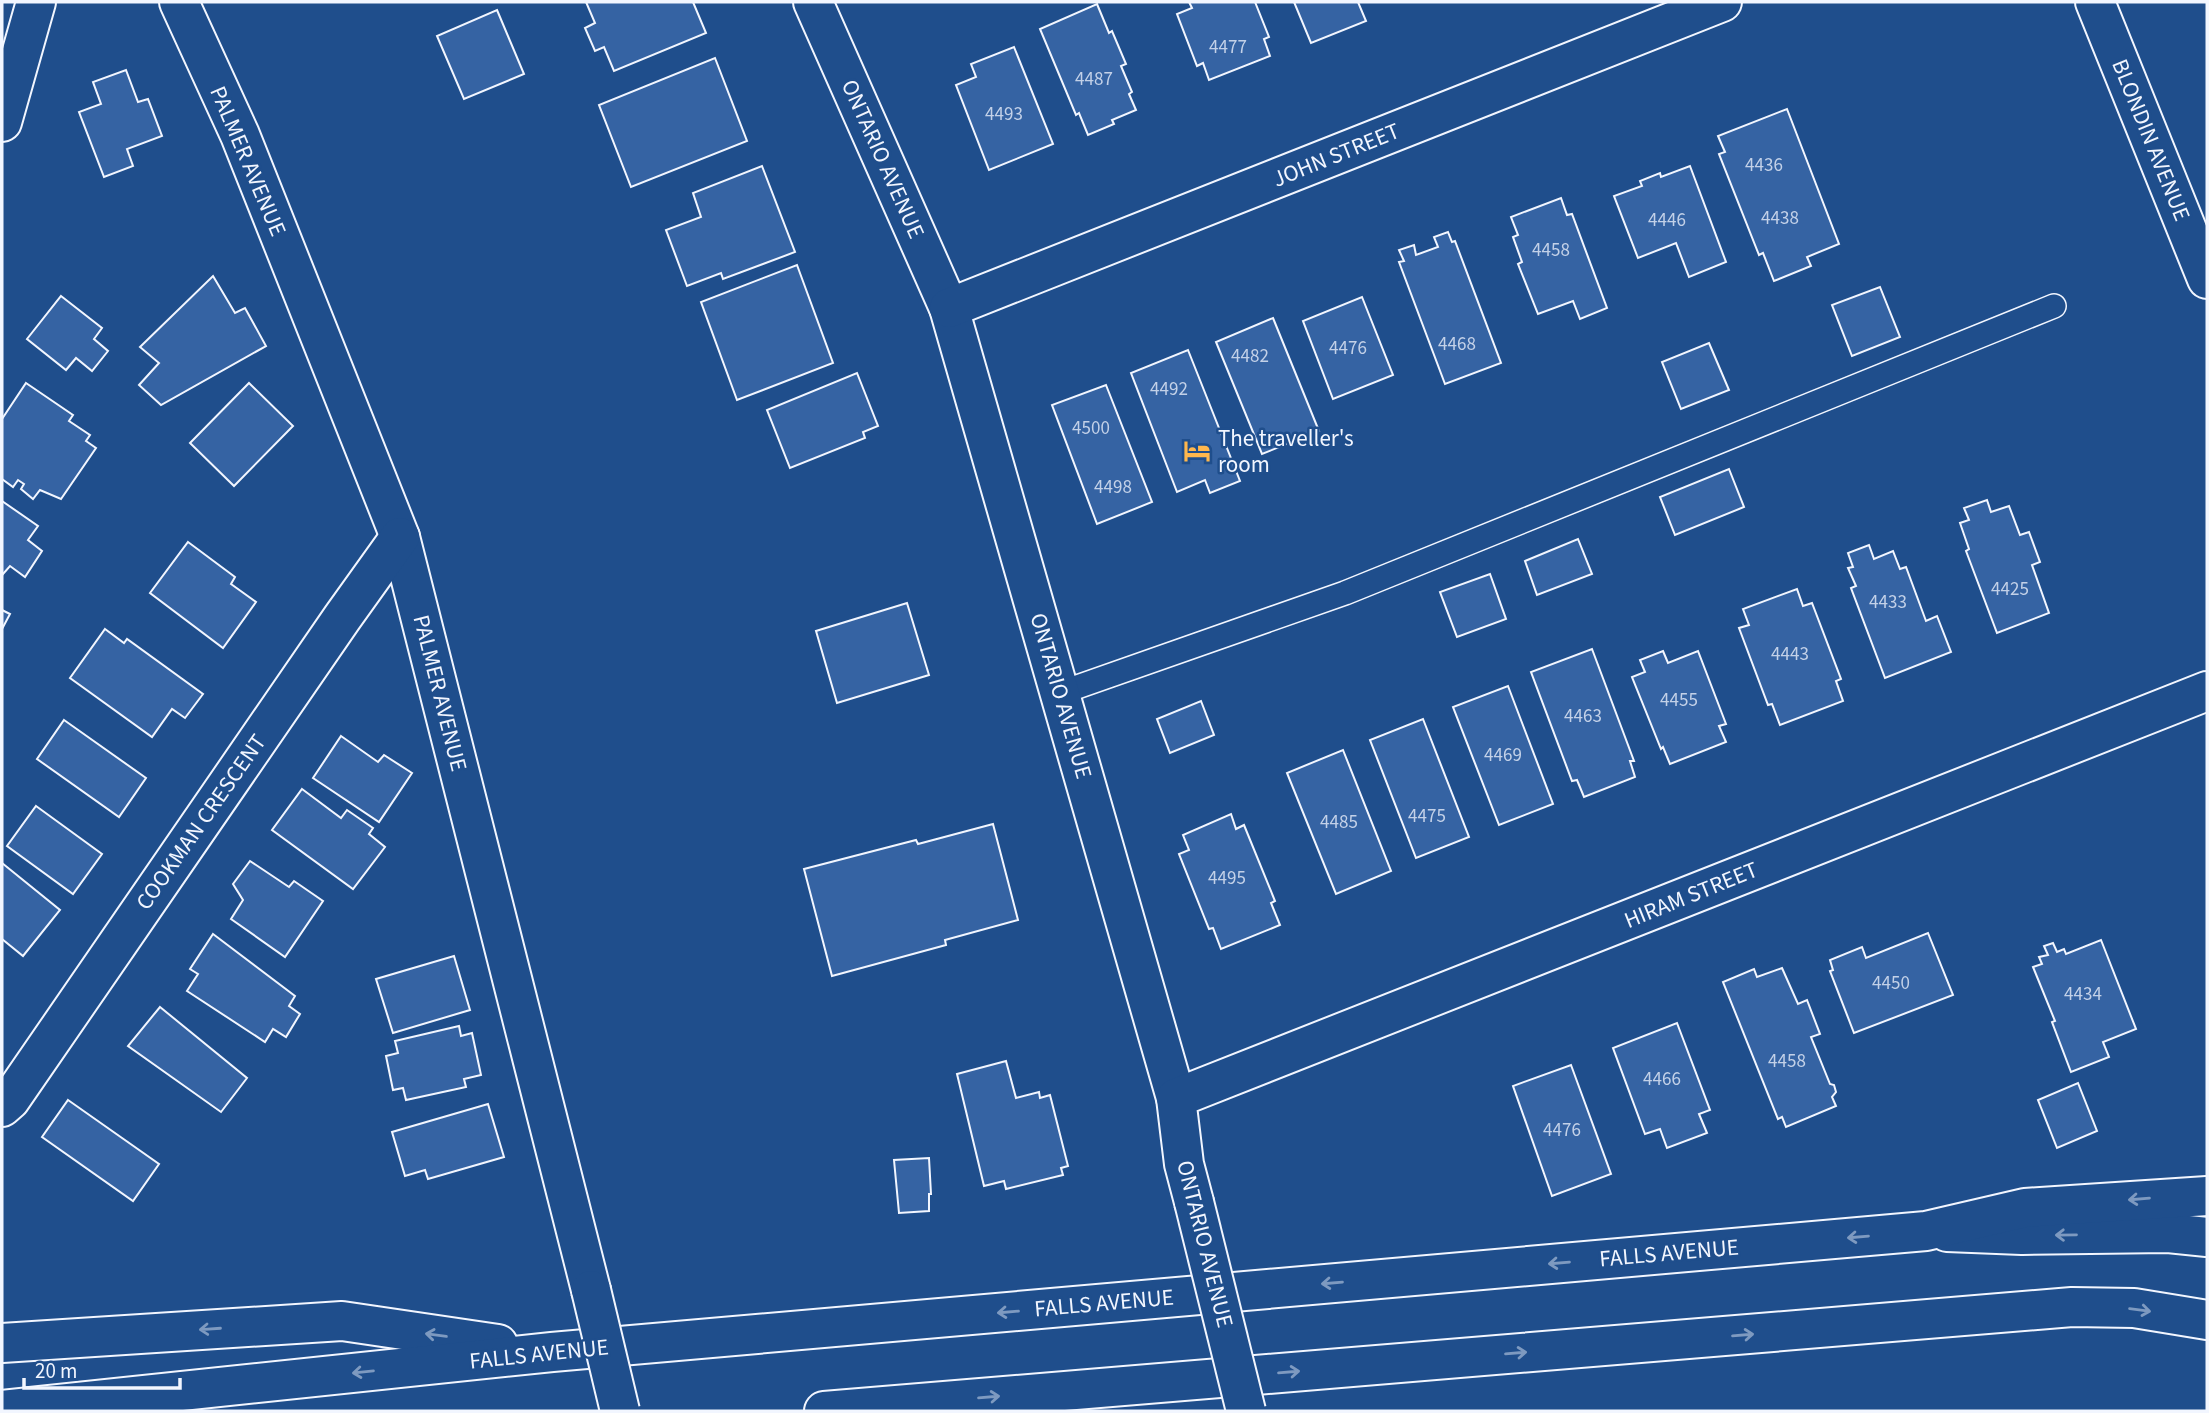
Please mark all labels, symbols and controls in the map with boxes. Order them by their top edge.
house number: 4477 [1209,34,1247,61]
street label: BLONDIN AVENUE [2103,54,2199,226]
house number: 4487 [1075,66,1113,93]
street label: ONTARIO AVENUE [833,74,933,244]
street label: PALMER AVENUE [202,81,294,241]
house number: 4493 [985,101,1023,128]
street label: JOHN STREET [1267,114,1405,196]
house number: 4436 [1745,152,1783,179]
house number: 4438 [1761,205,1799,232]
house number: 4446 [1648,207,1686,234]
house number: 4458 [1532,237,1570,264]
house number: 4468 [1438,331,1476,358]
house number: 4476 [1329,335,1367,362]
house number: 4482 [1231,343,1269,370]
house number: 4492 [1150,376,1188,403]
house number: 4500 [1072,415,1110,442]
place label: The traveller's room [1218,422,1354,481]
hotel icon: The traveller's room [1182,436,1212,466]
house number: 4498 [1094,474,1132,501]
house number: 4425 [1991,576,2029,603]
house number: 4433 [1869,589,1907,616]
street label: ONTARIO AVENUE [1022,609,1100,783]
street label: PALMER AVENUE [405,611,475,775]
house number: 4443 [1771,641,1809,668]
house number: 4455 [1660,687,1698,714]
house number: 4463 [1564,703,1602,730]
street label: COOKMAN CRESCENT [128,727,274,917]
house number: 4469 [1484,742,1522,769]
house number: 4475 [1408,803,1446,830]
house number: 4485 [1320,809,1358,836]
street label: HIRAM STREET [1619,853,1763,937]
house number: 4495 [1208,865,1246,892]
house number: 4450 [1872,970,1910,997]
house number: 4434 [2064,981,2102,1008]
house number: 4458 [1768,1048,1806,1075]
house number: 4466 [1643,1066,1681,1093]
house number: 4476 [1543,1117,1581,1144]
street label: ONTARIO AVENUE [1168,1157,1242,1331]
one-way arrow [2128,1193,2151,1206]
one-way arrow [2055,1228,2078,1241]
street label: FALLS AVENUE [1598,1230,1740,1276]
one-way arrow [1848,1230,1870,1243]
one-way arrow [1548,1257,1570,1270]
one-way arrow [1321,1277,1344,1290]
street label: FALLS AVENUE [1033,1280,1175,1326]
one-way arrow [2128,1303,2151,1316]
one-way arrow [997,1306,1020,1319]
one-way arrow [199,1323,222,1336]
one-way arrow [425,1328,448,1341]
one-way arrow [1731,1328,1754,1341]
street label: FALLS AVENUE [468,1330,610,1378]
scale bar [24,1346,180,1390]
one-way arrow [1504,1346,1527,1359]
text: 20 m [35,1356,77,1386]
one-way arrow [1278,1365,1300,1378]
one-way arrow [352,1366,374,1379]
one-way arrow [978,1390,1000,1403]

